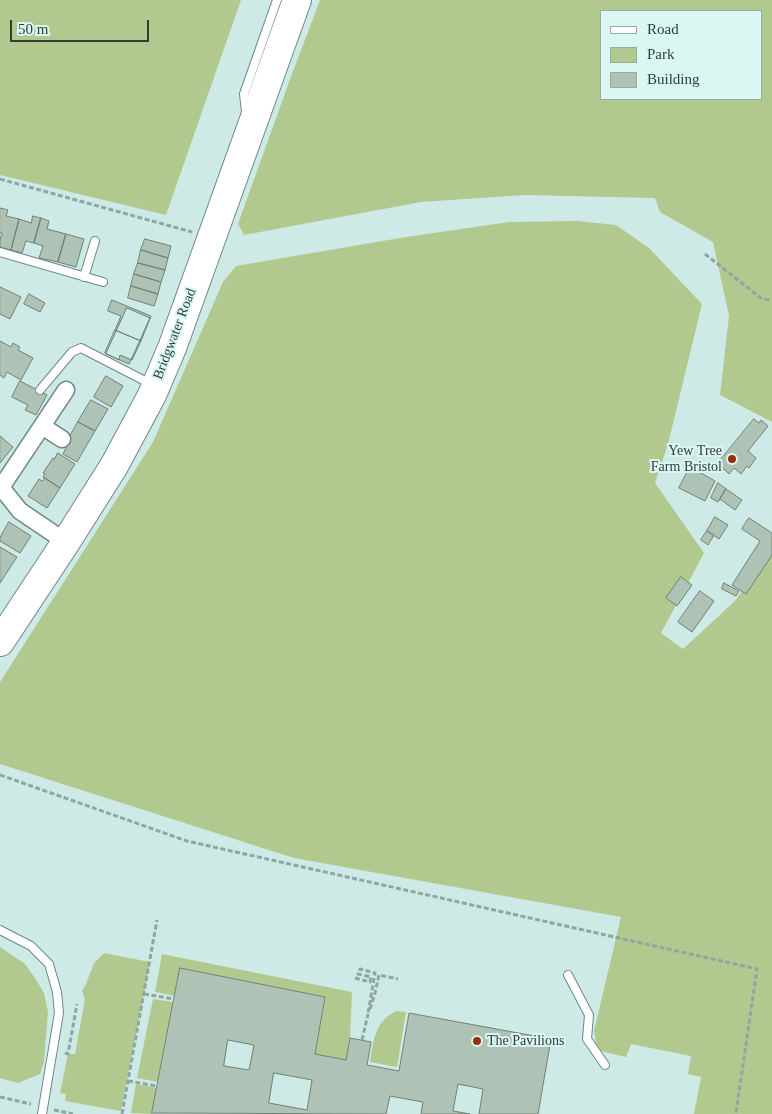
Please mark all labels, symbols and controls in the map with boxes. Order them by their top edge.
scale bar [12,10,151,42]
legend [600,10,762,100]
text: 50 m [18,21,48,37]
text: Road [647,21,679,37]
text: Park [647,46,675,62]
text: Building [647,71,700,87]
street label: Bridgwater Road [150,286,200,382]
place label: Yew Tree Farm Bristol [651,443,722,476]
marker: Yew Tree Farm Bristol [726,453,738,465]
place label: The Pavilions [487,1033,564,1049]
marker: The Pavilions [471,1035,483,1047]

